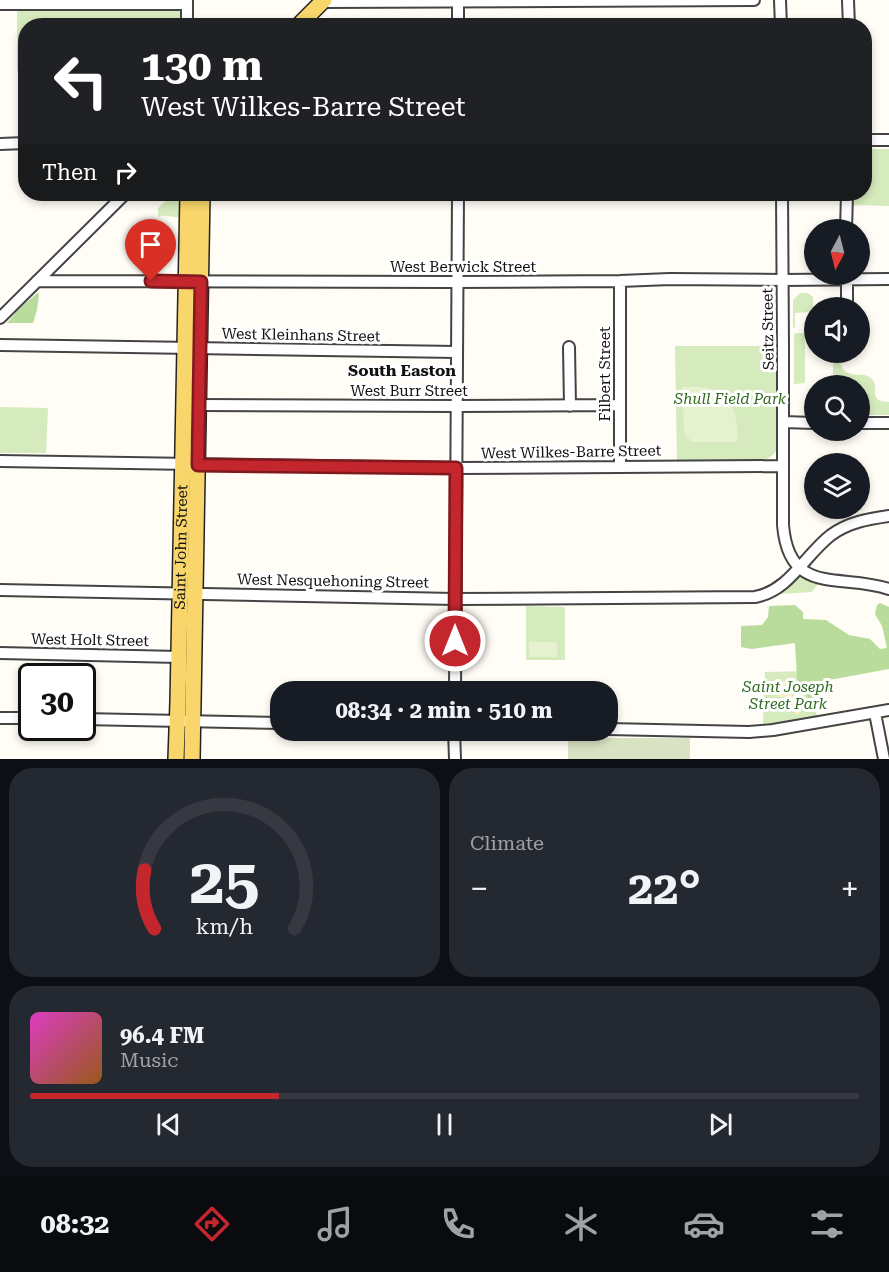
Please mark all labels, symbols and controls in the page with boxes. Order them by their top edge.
text: 130 m [141,41,263,90]
icon: left [42,42,120,120]
text: West Wilkes-Barre Street [141,91,466,123]
icon: right [109,156,142,189]
text: Then [42,160,97,185]
pin [125,219,176,281]
north arrow [804,219,870,285]
map controls [804,219,870,519]
icon: arrive [134,228,167,261]
street label: West Berwick Street [390,258,536,276]
street label: Seitz Street [758,287,778,370]
button: sound [804,297,870,363]
street label: West Kleinhans Street [221,325,381,345]
street label: Filbert Street [596,326,614,422]
district label: South Easton [348,361,456,380]
button: search [804,375,870,441]
street label: West Burr Street [350,382,468,400]
park label: Shull Field Park [673,390,787,408]
street label: West Wilkes-Barre Street [481,441,662,463]
button: layers [804,453,870,519]
street label: Saint John Street [171,484,191,610]
street label: West Nesquehoning Street [237,570,429,592]
position arrow [423,609,487,673]
street label: West Holt Street [31,630,150,650]
speed limit sign: 30 [18,663,96,741]
park label: Saint Joseph Street Park [741,678,834,713]
text: 08:34 · 2 min · 510 m [335,698,553,723]
text: Climate [470,831,544,855]
text: 25 [190,845,259,918]
text: 22° [628,862,701,915]
text: − [470,869,488,908]
text: + [841,869,859,908]
text: km/h [196,915,253,940]
text: 96.4 FM [120,1023,204,1048]
text: Music [120,1048,179,1072]
icon: previous [152,1108,185,1141]
icon: pause [428,1108,461,1141]
icon: next [704,1108,737,1141]
icon: directions [191,1203,233,1245]
icon: music [314,1203,356,1245]
icon: phone [437,1203,479,1245]
icon: climate [560,1203,602,1245]
icon: car [683,1203,725,1245]
icon: filters [806,1203,848,1245]
text: 08:32 [41,1208,110,1240]

